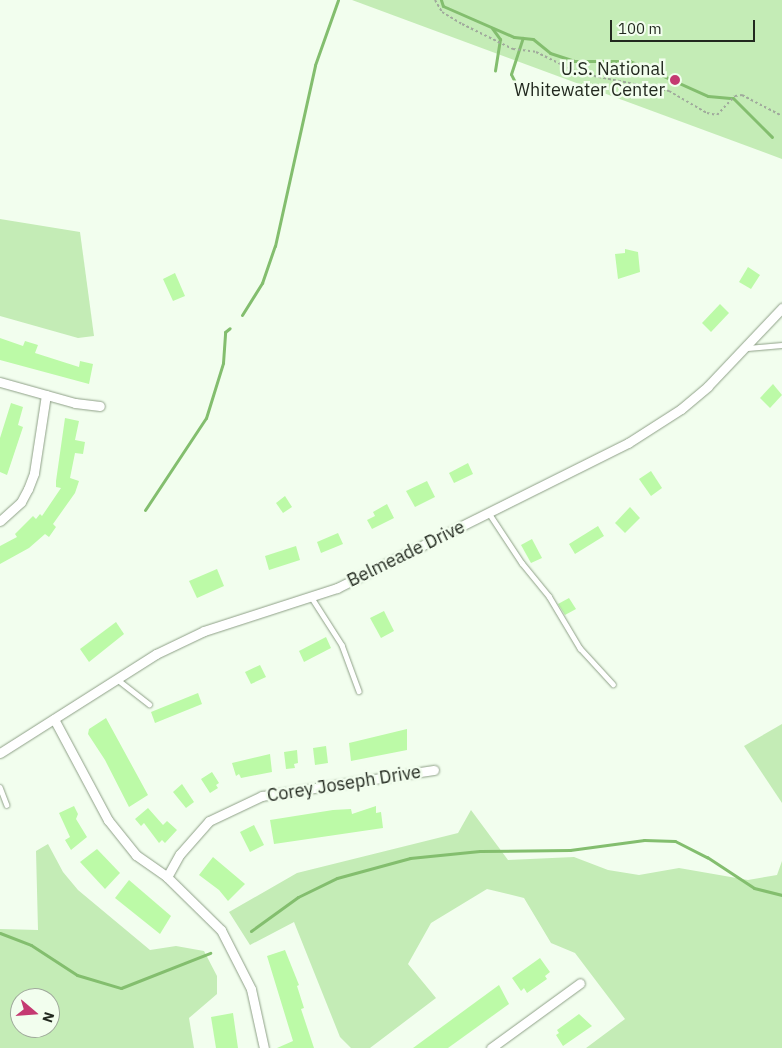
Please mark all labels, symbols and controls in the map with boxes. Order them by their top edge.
scale bar [612,10,757,42]
text: 100 m [618,19,662,38]
place label: U.S. National Whitewater Center [514,59,665,102]
marker: U.S. National Whitewater Center [669,74,681,86]
street label: Belmeade Drive [344,516,468,592]
street label: Corey Joseph Drive [266,761,422,807]
north arrow [10,988,60,1038]
text: N [38,1010,58,1025]

